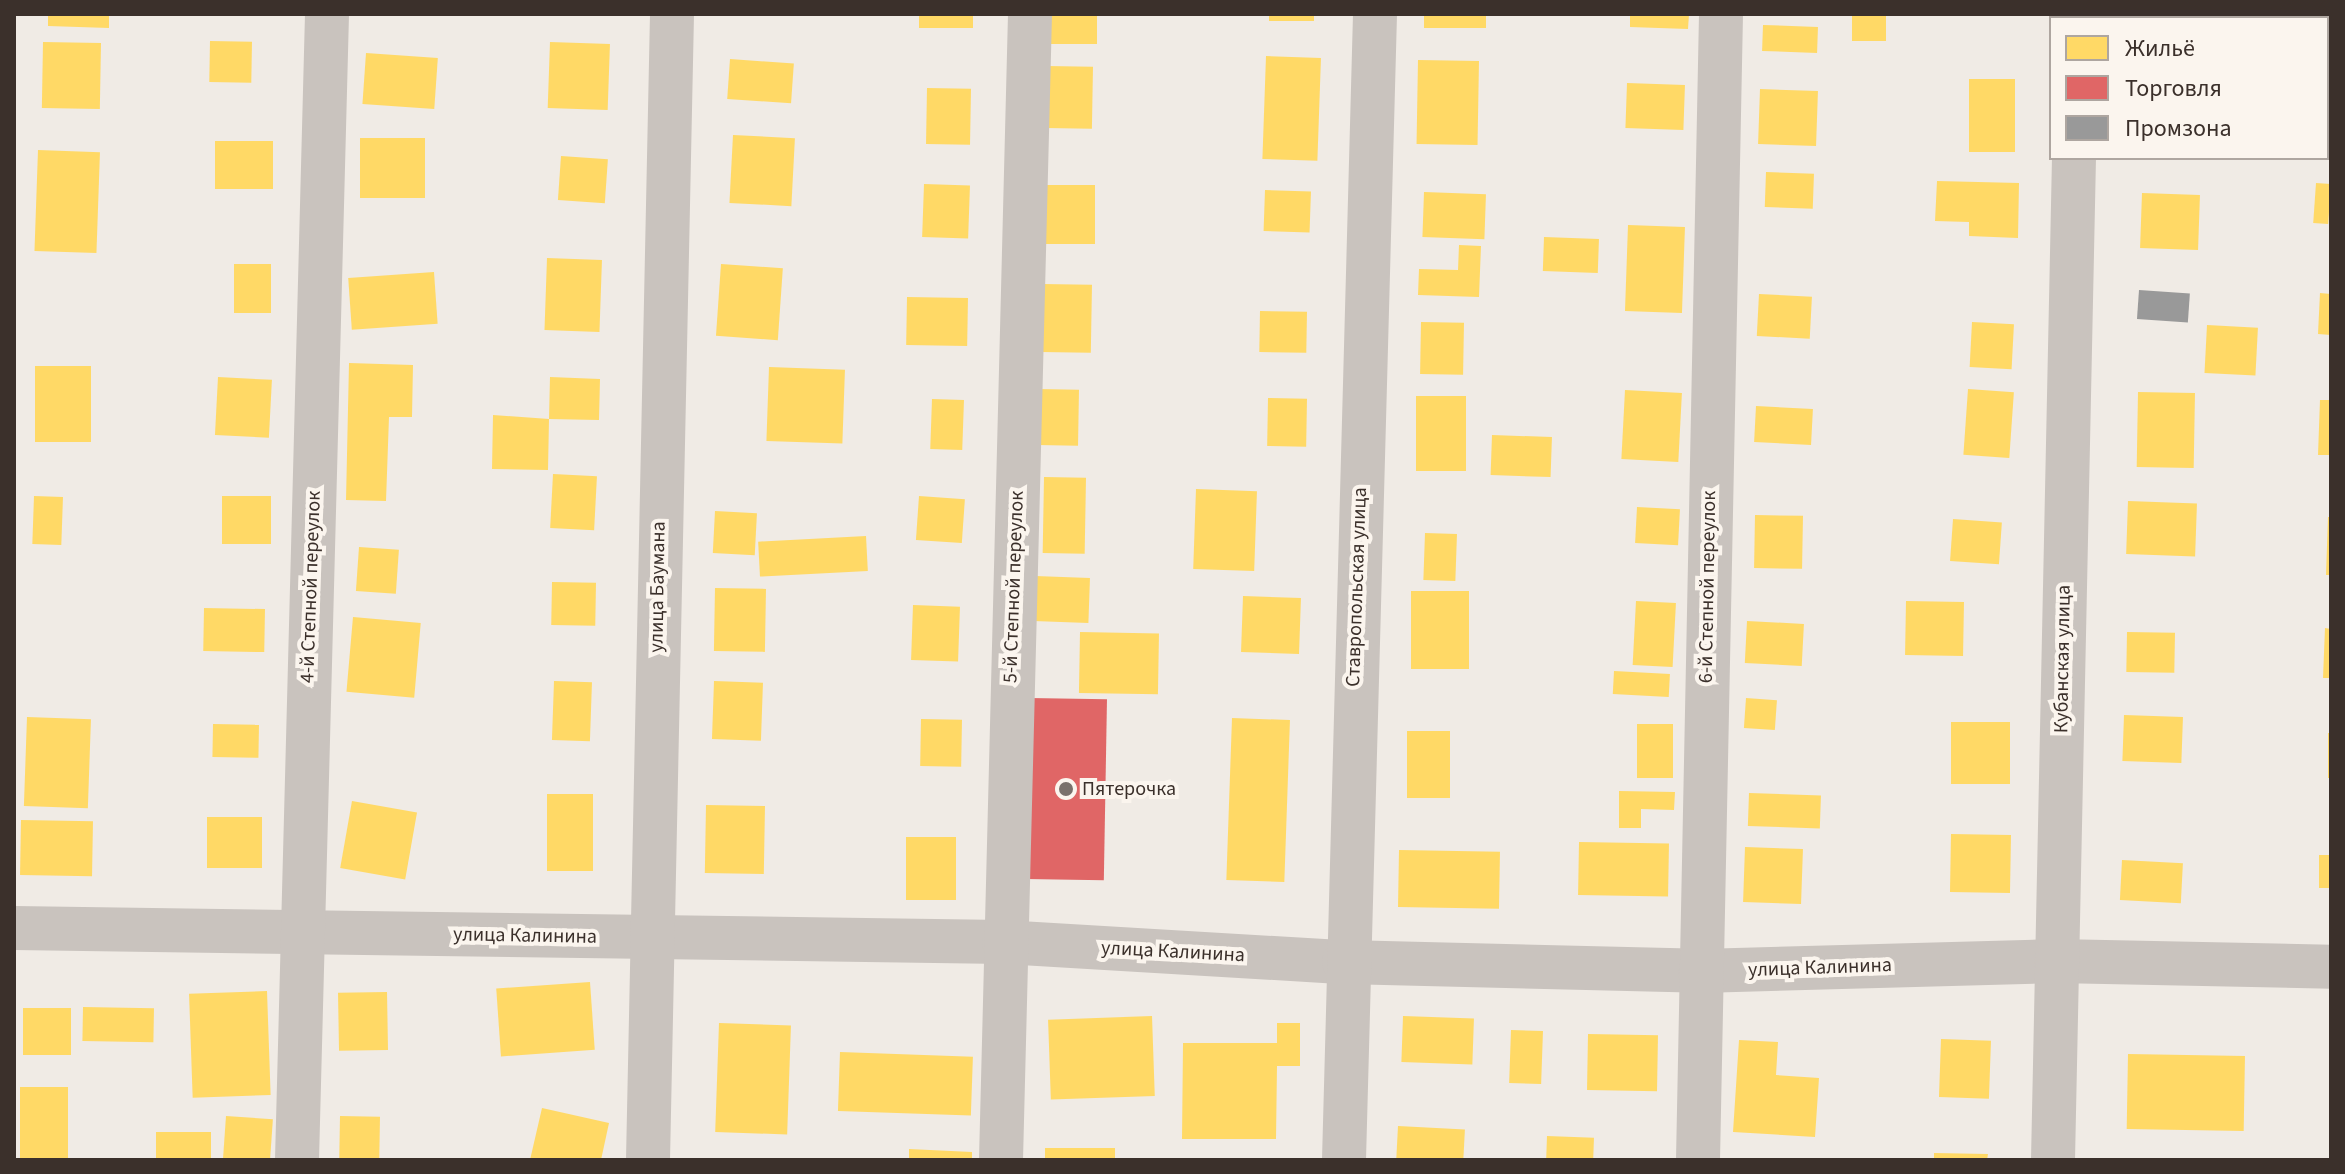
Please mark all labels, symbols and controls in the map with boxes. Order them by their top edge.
legend [2049,16,2329,160]
text: Жильё [2125,31,2195,66]
text: Торговля [2125,71,2222,106]
text: Промзона [2125,111,2232,146]
street label: Ставропольская улица [1342,487,1372,687]
street label: 4-й Степной переулок [296,491,326,683]
street label: 5-й Степной переулок [999,491,1029,683]
street label: 6-й Степной переулок [1694,491,1722,683]
street label: улица Баумана [645,521,671,653]
street label: Кубанская улица [2050,585,2076,733]
place label: Пятерочка [1082,777,1176,801]
marker: Пятерочка [1057,780,1075,798]
street label: улица Калинина [453,923,597,949]
street label: улица Калинина [1101,936,1245,968]
street label: улица Калинина [1748,953,1892,983]

